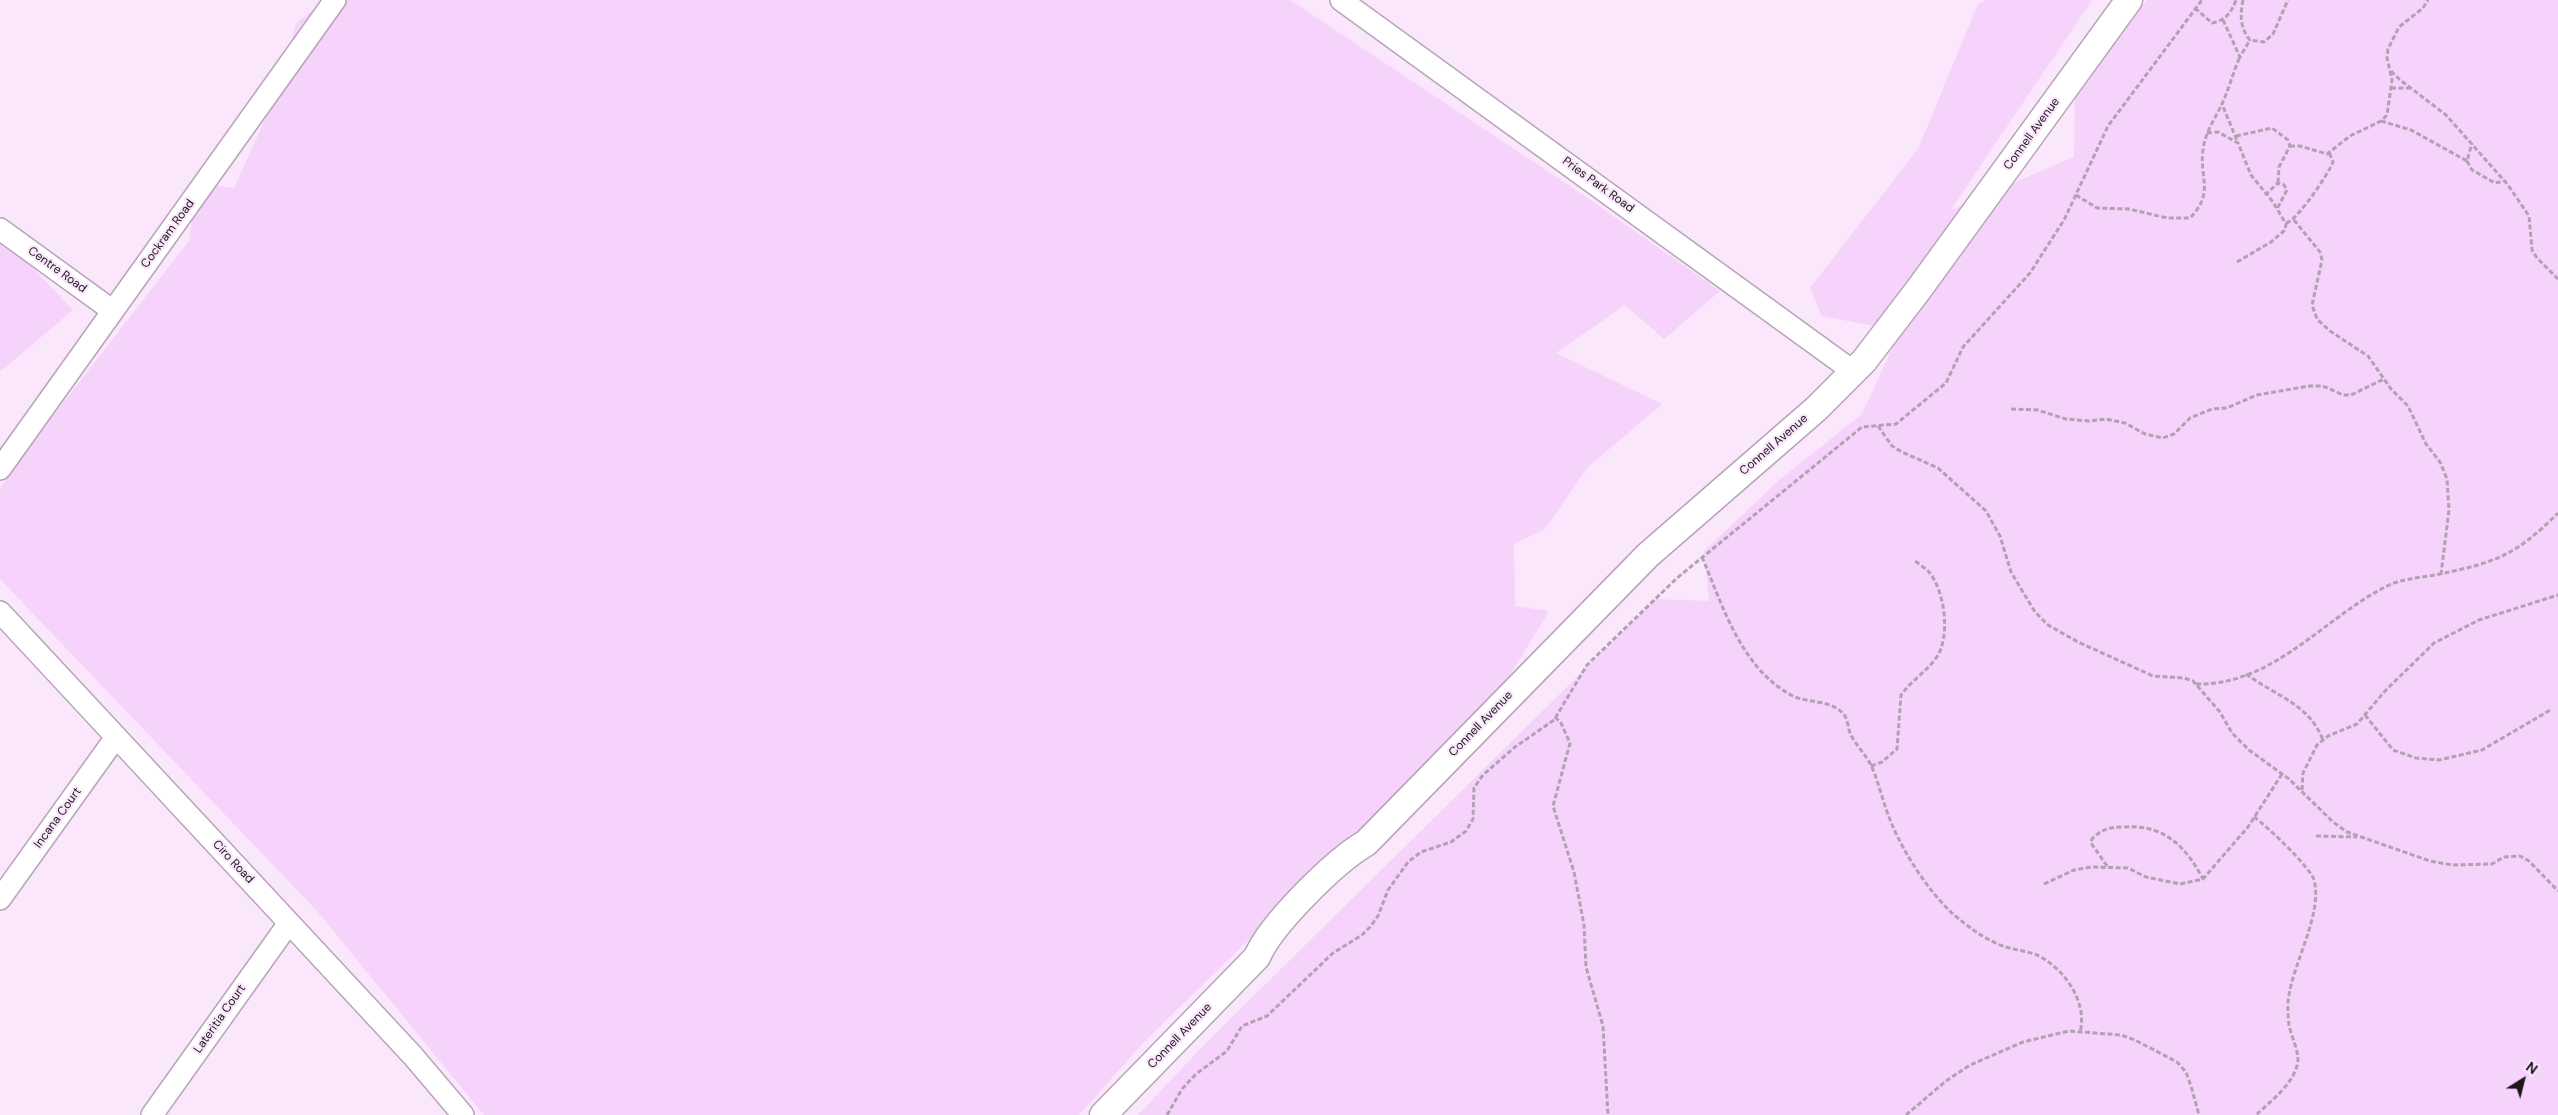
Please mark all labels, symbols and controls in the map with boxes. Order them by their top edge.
street label: Connell Avenue [2001,95,2063,173]
street label: Pries Park Road [1559,154,1637,216]
street label: Cockram Road [138,197,198,271]
street label: Centre Road [25,244,89,296]
street label: Connell Avenue [1737,411,1811,479]
street label: Connell Avenue [1446,688,1516,760]
street label: Incana Court [31,785,85,851]
street label: Ciro Road [209,837,257,887]
street label: Lateritia Court [191,982,249,1056]
street label: Connell Avenue [1145,1000,1215,1072]
north arrow [2498,1055,2548,1105]
text: N [2522,1058,2541,1078]

